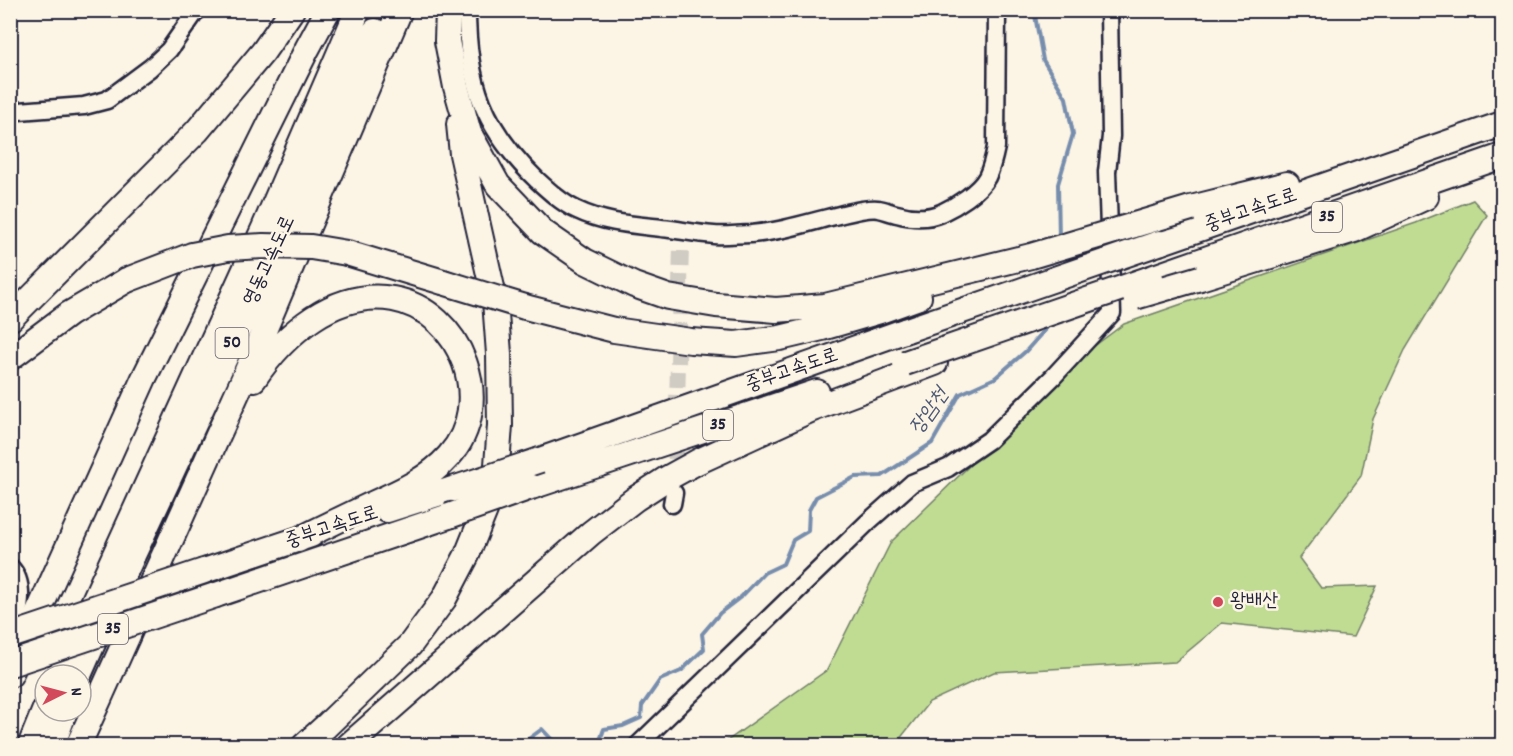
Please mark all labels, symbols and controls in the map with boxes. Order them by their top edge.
street label: 중부고속도로 [1201,182,1301,240]
road number: 35 [1312,202,1342,232]
street label: 영동고속도로 [237,211,303,311]
road number: 50 [216,328,248,358]
street label: 중부고속도로 [742,342,842,400]
water label: 장암천 [903,381,958,441]
road number: 35 [703,410,733,440]
street label: 중부고속도로 [282,500,382,556]
place label: 왕배산 [1230,588,1278,616]
marker: 왕배산 [1211,595,1225,609]
road number: 35 [98,614,128,644]
north arrow [33,663,93,723]
text: N [64,687,87,697]

